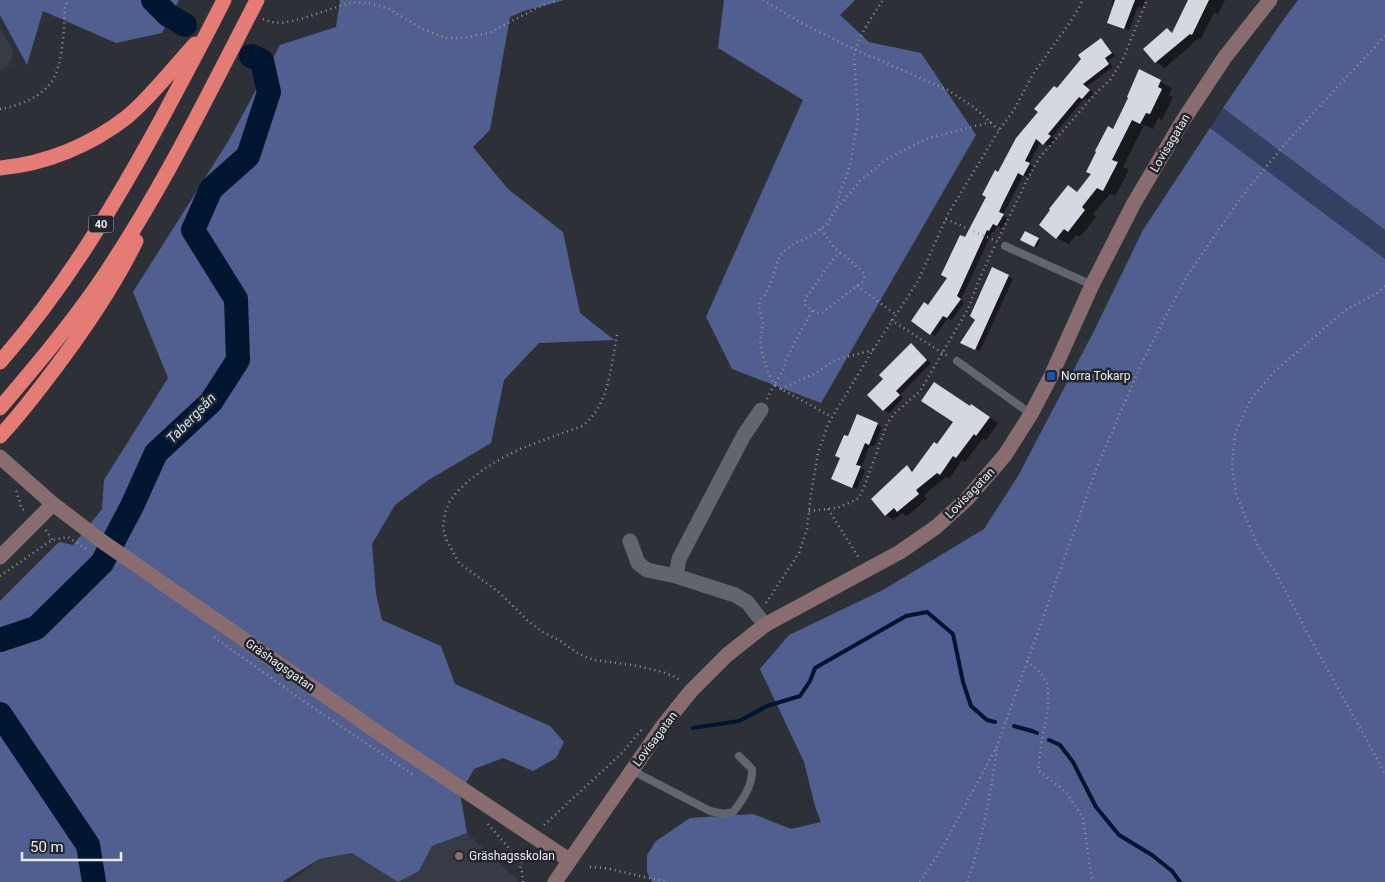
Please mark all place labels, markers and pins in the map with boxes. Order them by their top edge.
place label: Norra Tokarp [1061,369,1131,383]
marker: Norra Tokarp [1045,370,1057,382]
place label: Gräshagsskolan [469,849,555,863]
marker: Gräshagsskolan [453,850,465,862]

